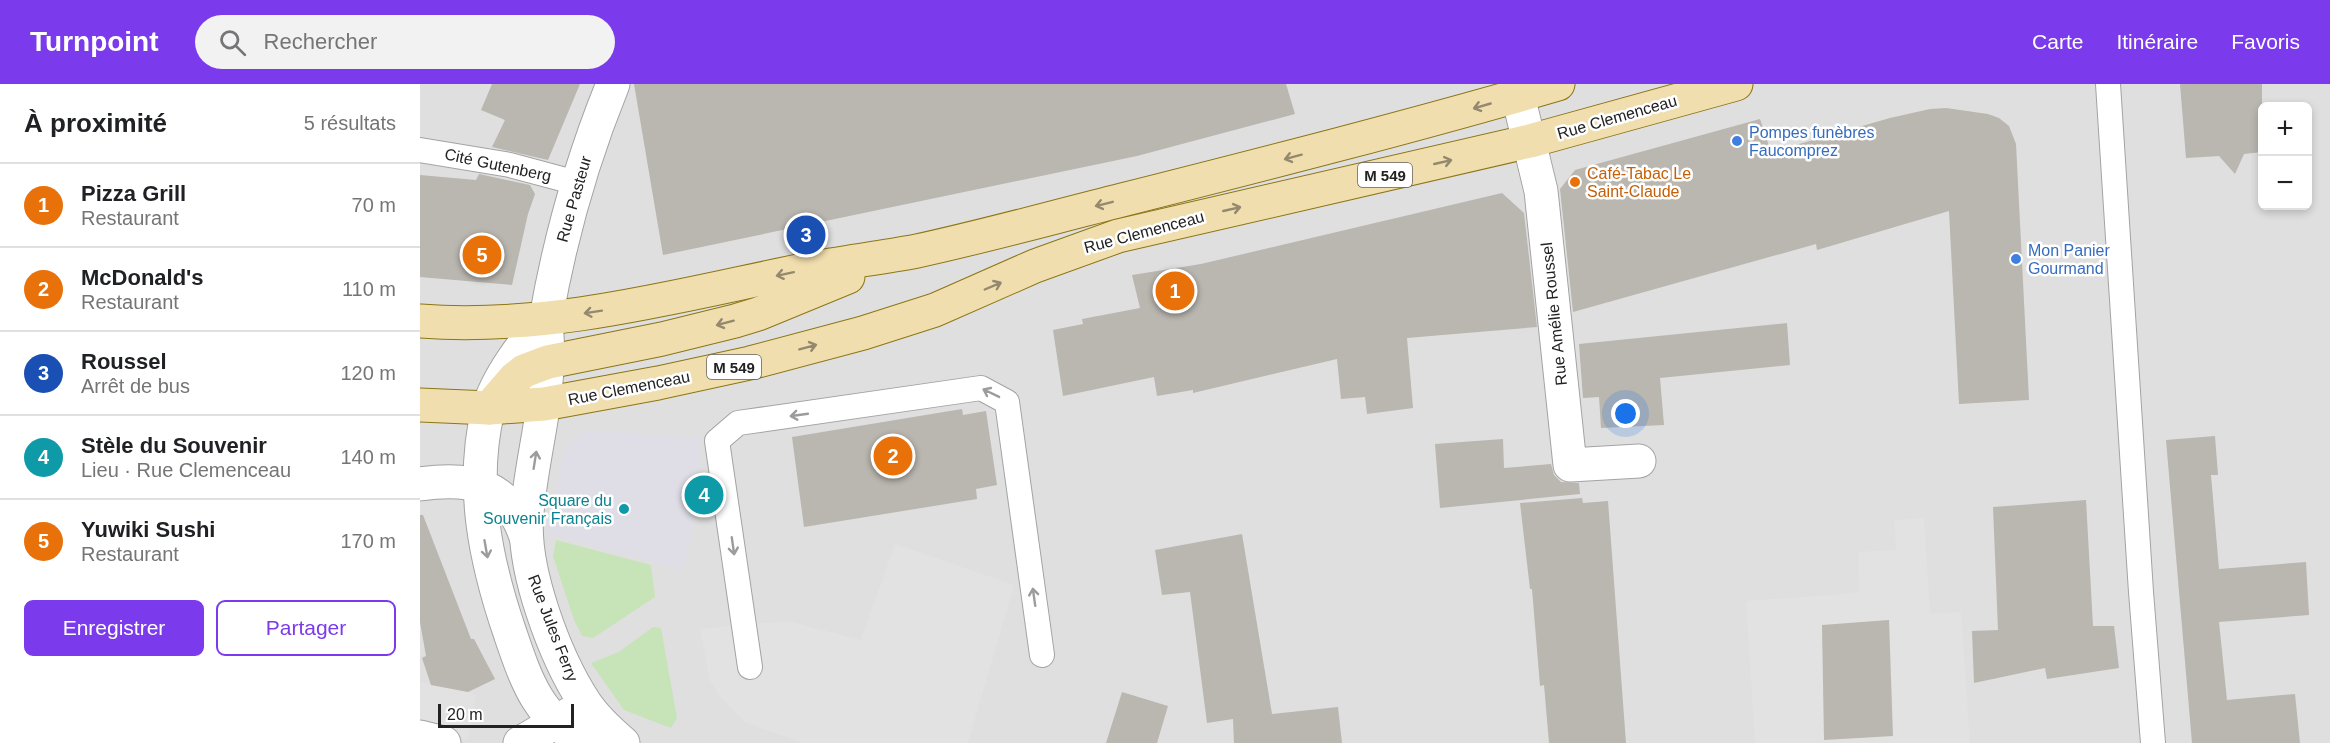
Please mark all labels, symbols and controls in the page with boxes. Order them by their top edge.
search box [195,15,615,69]
text: Turnpoint [30,26,159,57]
icon: search [216,26,249,59]
text: Rechercher [264,29,377,54]
text: Carte [2032,30,2083,53]
text: Itinéraire [2116,30,2198,53]
text: Favoris [2231,30,2300,53]
street label: Rue Clemenceau [1555,92,1679,142]
one-way arrow [1473,101,1492,112]
map controls [2258,102,2312,210]
button: + [2258,102,2312,156]
text: À proximité [24,108,167,138]
text: 5 résultats [304,112,396,134]
place label: Pompes funèbres Faucomprez [1749,124,1874,159]
marker: Pompes funèbres Faucomprez [1730,134,1744,148]
street label: Cité Gutenberg [443,145,553,185]
one-way arrow [1284,151,1303,163]
street label: Rue Pasteur [554,153,595,244]
one-way arrow [1433,155,1452,167]
button: − [2258,156,2312,210]
road number: M 549 [1358,163,1412,187]
place label: Café-Tabac Le Saint-Claude [1587,165,1691,200]
marker: Café-Tabac Le Saint-Claude [1568,175,1582,189]
text: Pizza Grill [81,181,186,206]
text: 1 [38,194,49,216]
text: 70 m [352,194,396,216]
one-way arrow [1095,199,1114,211]
one-way arrow [1222,203,1241,215]
text: Restaurant [81,207,179,229]
street label: Rue Clemenceau [1082,208,1206,256]
pin: 3 [786,212,826,258]
pin: 5 [462,232,502,278]
street label: Rue Amélie Roussel [1538,241,1570,387]
place label: Mon Panier Gourmand [2028,242,2110,277]
marker: Mon Panier Gourmand [2009,252,2023,266]
text: McDonald's [81,265,204,290]
pin: 1 [1156,268,1194,314]
one-way arrow [775,269,795,280]
text: 2 [38,278,49,300]
text: 110 m [342,278,396,300]
one-way arrow [983,280,1001,291]
text: Restaurant [81,291,179,313]
one-way arrow [584,307,604,318]
one-way arrow [716,318,735,330]
one-way arrow [798,341,817,353]
text: Roussel [81,349,167,374]
road number: M 549 [707,355,761,379]
text: 3 [38,362,49,384]
text: 120 m [340,362,396,384]
street label: Rue Clemenceau [567,368,691,408]
text: Arrêt de bus [81,375,190,397]
one-way arrow [982,387,1000,399]
your location [1611,399,1640,428]
one-way arrow [789,409,809,420]
text: Stèle du Souvenir [81,433,267,458]
pin: 2 [874,434,912,478]
text: 4 [38,446,49,468]
text: 140 m [340,446,396,468]
one-way arrow [530,451,541,470]
text: Lieu · Rue Clemenceau [81,459,291,481]
pin: 4 [684,472,724,518]
place label: Square du Souvenir Français [483,492,612,527]
marker: Square du Souvenir Français [617,502,631,516]
text: Yuwiki Sushi [81,517,215,542]
text: 5 [38,530,49,552]
text: 170 m [340,530,396,552]
one-way arrow [727,536,738,555]
one-way arrow [481,539,492,559]
text: Restaurant [81,543,179,565]
street label: Rue Jules Ferry [525,572,581,684]
one-way arrow [1028,588,1039,608]
button: Enregistrer [24,600,204,656]
button: Partager [216,600,396,656]
scale bar [438,701,574,728]
text: 20 m [447,706,483,723]

